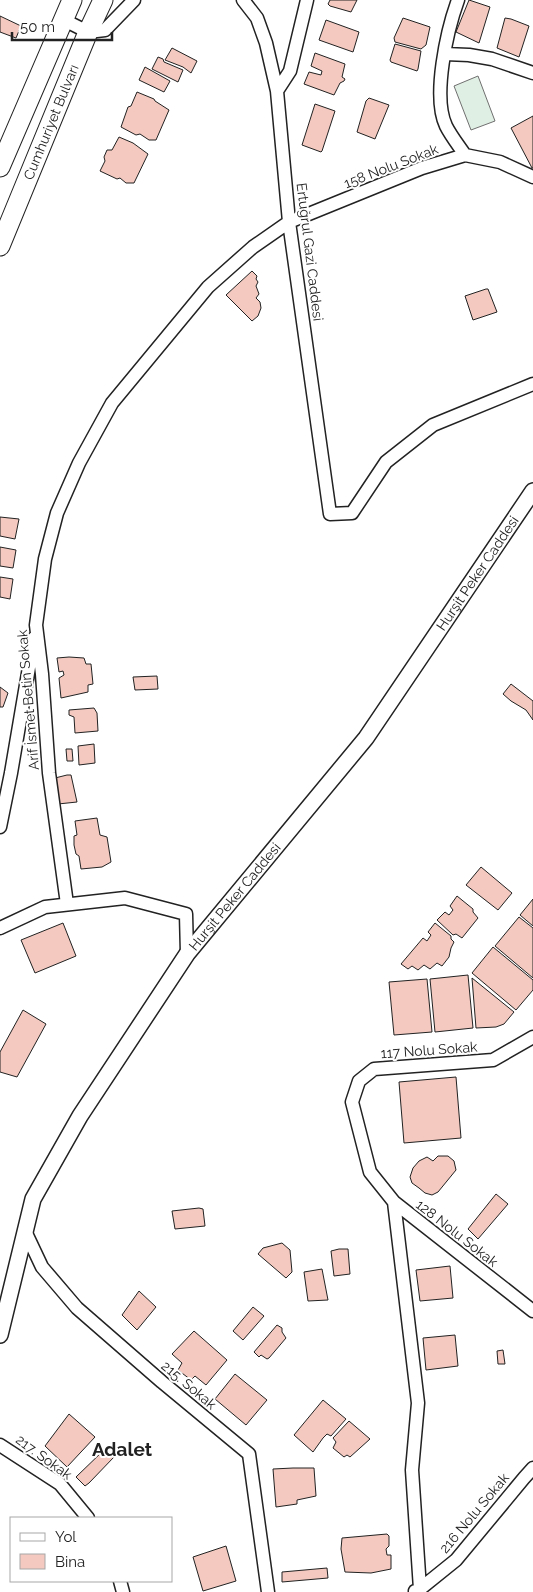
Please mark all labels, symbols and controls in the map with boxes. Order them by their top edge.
scale bar [12,10,112,42]
text: 50 m [20,18,55,36]
street label: Cumhuriyet Bulvarı [20,62,82,182]
street label: 158 Nolu Sokak [342,141,441,191]
street label: Ertuğrul Gazi Caddesi [294,182,326,322]
street label: Hurşit Peker Caddesi [433,513,522,633]
street label: Arif İsmet Betin Sokak [12,629,42,771]
street label: Hurşit Peker Caddesi [185,840,284,954]
street label: 117 Nolu Sokak [380,1039,478,1061]
street label: 128 Nolu Sokak [413,1196,501,1270]
street label: 215. Sokak [158,1358,220,1413]
street label: 217. Sokak [13,1431,76,1483]
district label: Adalet [92,1438,153,1460]
street label: 216 Nolu Sokak [436,1469,512,1556]
legend [10,1517,172,1582]
text: Yol [55,1528,77,1546]
text: Bina [55,1553,85,1571]

